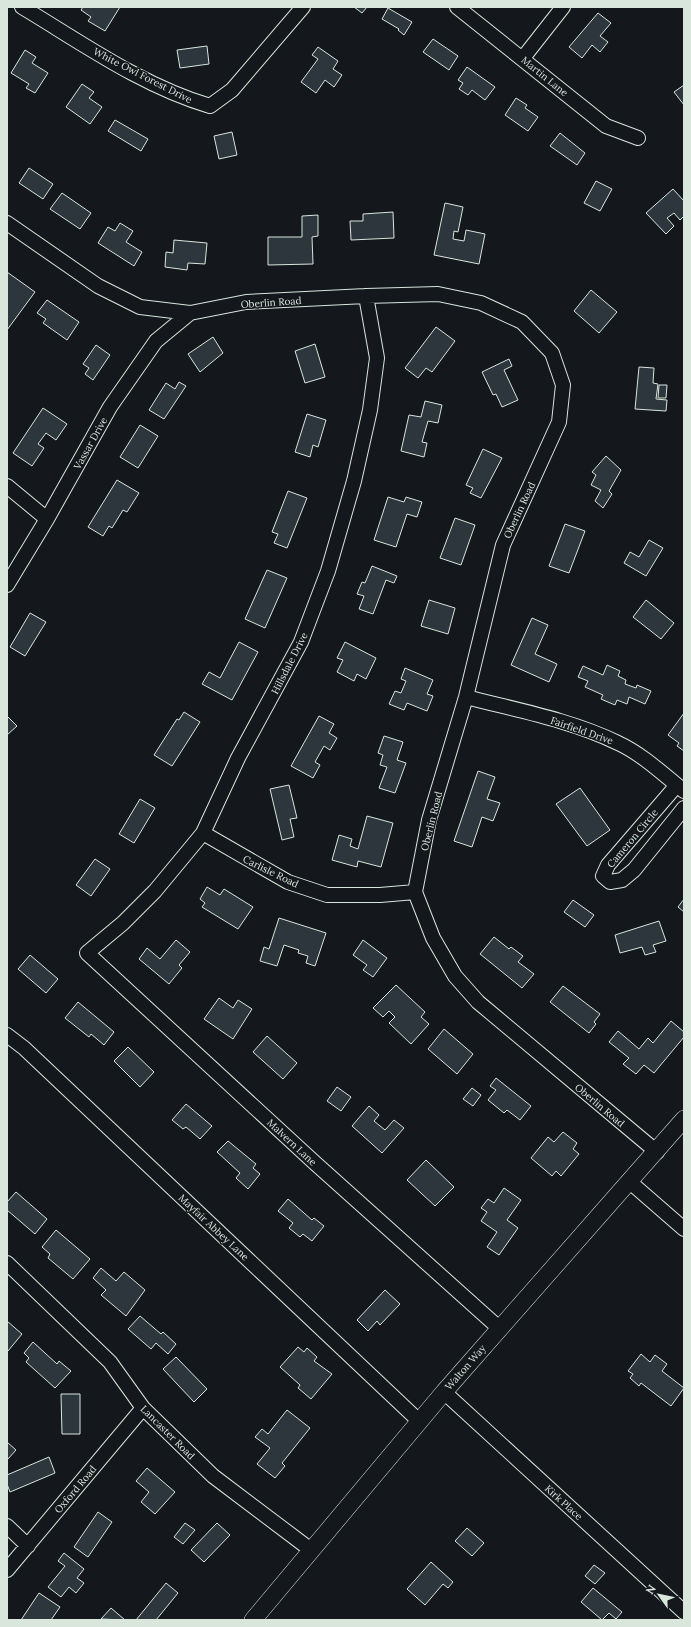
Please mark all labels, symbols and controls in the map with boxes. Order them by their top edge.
street label: White Owl Forest Drive [91,45,195,106]
street label: Martin Lane [519,53,571,100]
street label: Oberlin Road [240,294,302,311]
street label: Vassar Drive [70,414,110,473]
street label: Oberlin Road [501,480,538,541]
street label: Hillsdale Drive [268,630,311,696]
street label: Fairfield Drive [549,714,615,747]
street label: Oberlin Road [418,790,445,852]
street label: Cameron Circle [604,806,661,870]
street label: Carlisle Road [241,852,301,891]
street label: Oberlin Road [572,1081,627,1130]
street label: Malvern Lane [264,1116,320,1169]
street label: Mayfair Abbey Lane [176,1191,252,1264]
street label: Walton Way [442,1341,489,1393]
street label: Lancaster Road [138,1402,198,1462]
street label: Oxford Road [52,1463,99,1516]
street label: Kirk Place [542,1482,586,1523]
north arrow [639,1575,679,1615]
text: N [642,1582,659,1597]

